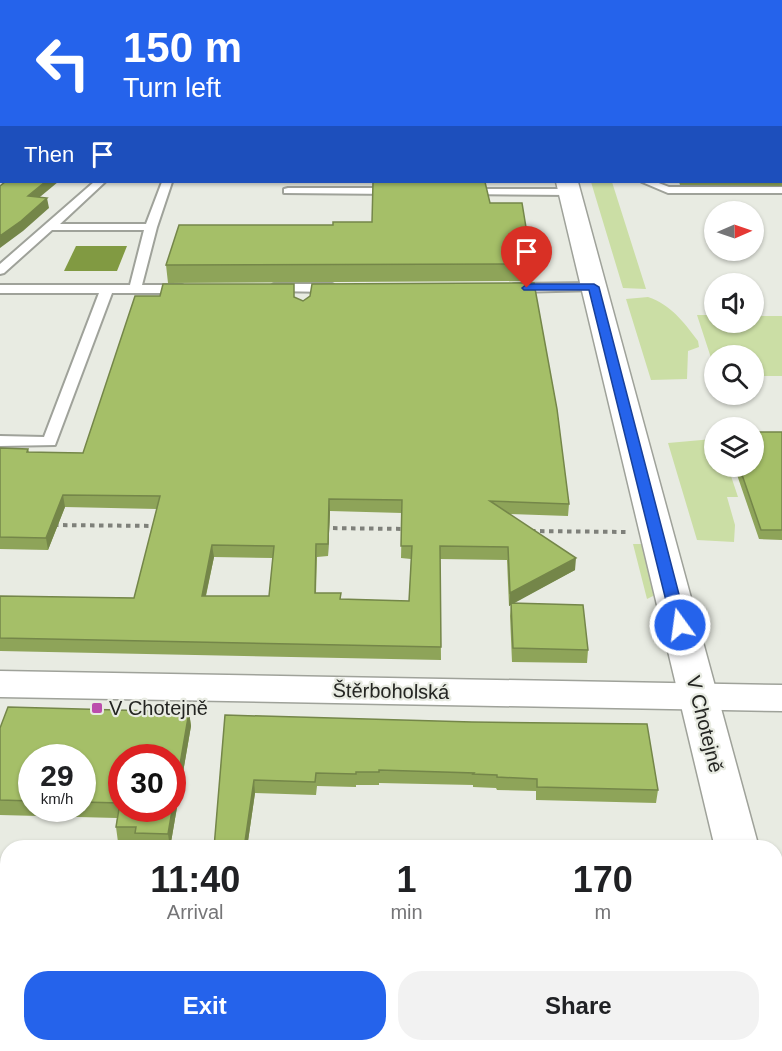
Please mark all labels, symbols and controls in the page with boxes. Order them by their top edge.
icon: left [24,24,102,102]
text: 150 m [123,24,242,71]
text: Turn left [123,73,221,103]
icon: arrive [86,138,119,171]
text: Then [24,142,74,167]
north arrow [704,201,764,261]
map controls [704,201,764,477]
pin [501,226,552,288]
icon: arrive [510,235,543,268]
button: sound [704,273,764,333]
button: search [704,345,764,405]
button: layers [704,417,764,477]
position arrow [648,593,712,657]
street label: V Chotejně [682,673,728,775]
street label: Štěrboholská [332,679,450,703]
place label: V Chotejně [109,697,208,719]
marker: V Chotejně [90,701,104,715]
speed limit sign: 30 [108,744,186,822]
text: 29 [40,759,74,792]
text: km/h [41,790,73,807]
text: 11:40 [150,859,240,900]
text: 1 [396,859,417,900]
text: 170 [573,859,633,900]
text: Arrival [167,901,224,923]
text: min [390,901,423,923]
text: m [594,901,611,923]
button: Exit [24,971,386,1040]
button: Share [398,971,759,1040]

